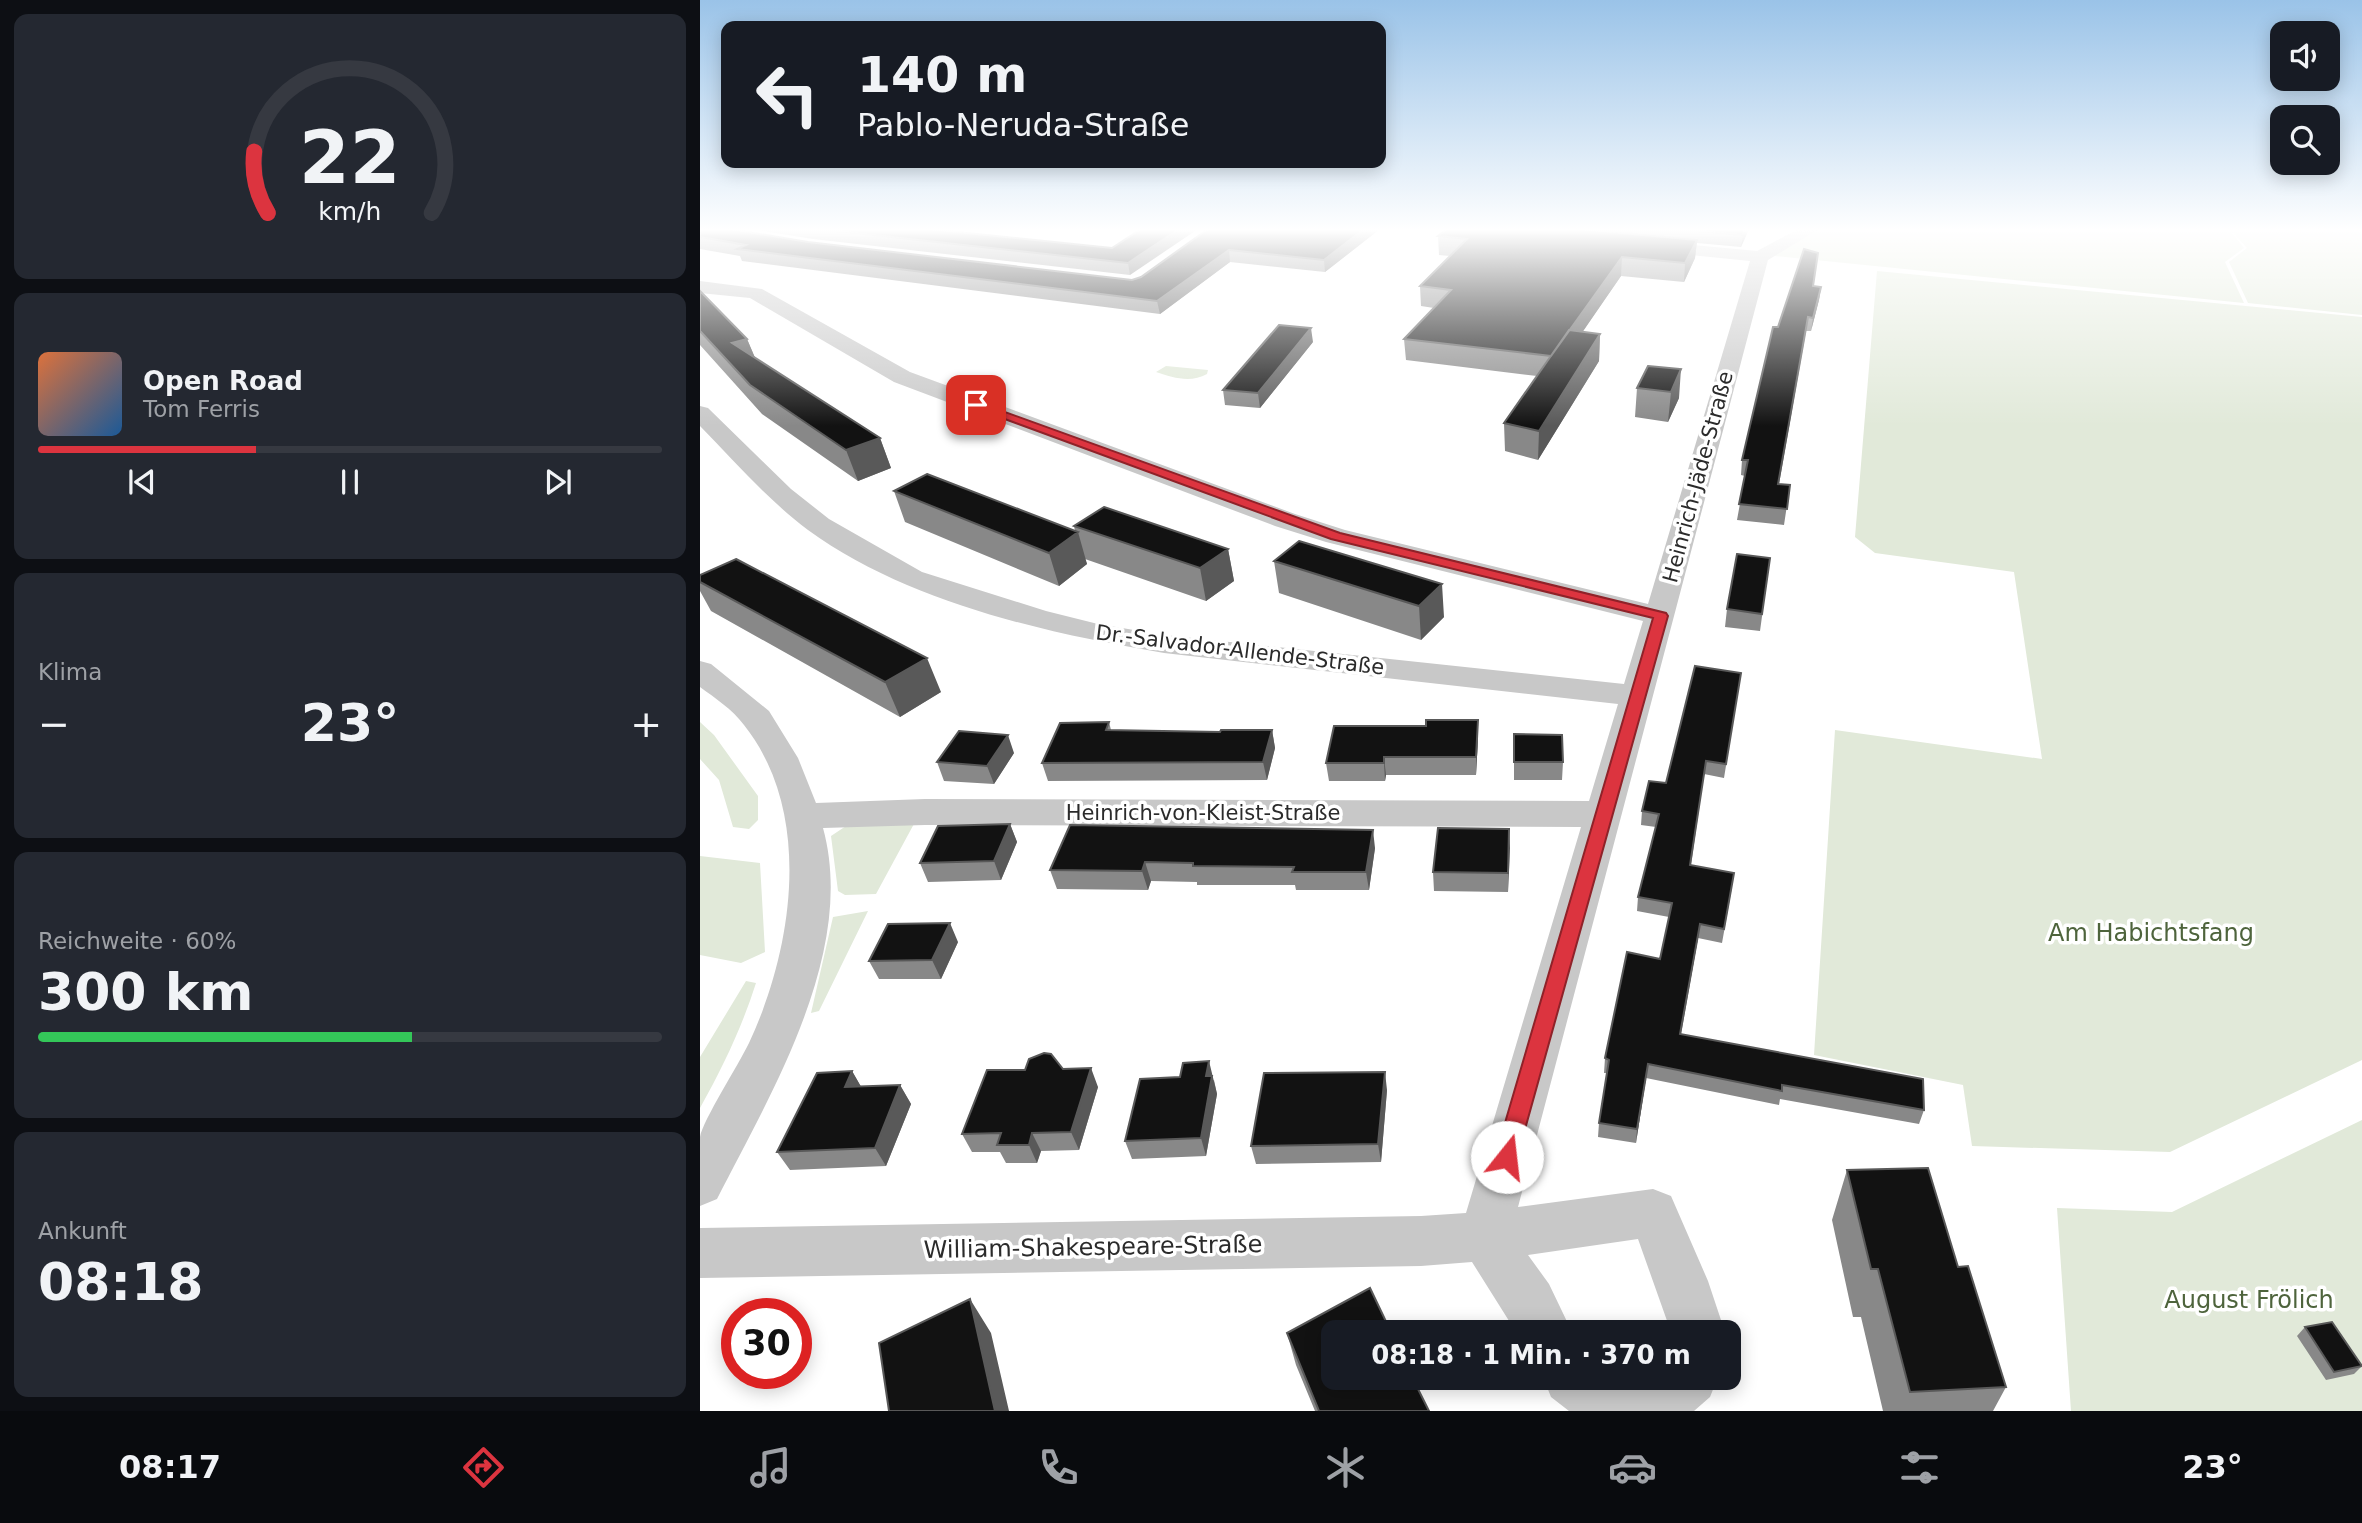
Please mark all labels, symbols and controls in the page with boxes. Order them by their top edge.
map controls [2270,21,2340,175]
button: sound [2270,21,2340,91]
text: 140 m [857,47,1027,104]
icon: left [742,49,833,140]
button: search [2270,105,2340,175]
text: Pablo-Neruda-Straße [857,106,1189,144]
text: 22 [299,115,401,200]
text: km/h [318,197,382,226]
text: Open Road [143,366,303,396]
street label: Heinrich-Jäde-Straße [1658,369,1738,585]
pin [946,375,1006,435]
icon: arrive [957,386,995,424]
text: Tom Ferris [143,396,260,422]
icon: previous [123,463,161,501]
icon: pause [331,463,369,501]
icon: next [539,463,577,501]
street label: Dr.-Salvador-Allende-Straße [1094,620,1386,680]
text: Klima [38,659,102,685]
text: 23° [301,693,399,753]
text: − [38,702,70,746]
text: + [630,702,662,746]
street label: Heinrich-von-Kleist-Straße [1066,801,1340,825]
park label: Am Habichtsfang [2048,919,2254,947]
text: Reichweite · 60% [38,928,236,954]
text: 300 km [38,962,253,1022]
position arrow [1470,1120,1544,1194]
text: Ankunft [38,1218,127,1244]
street label: William-Shakespeare-Straße [923,1230,1263,1264]
text: 08:18 [38,1252,204,1312]
park label: August Frölich [2164,1286,2334,1314]
speed limit sign: 30 [721,1298,812,1389]
text: 08:18 · 1 Min. · 370 m [1371,1340,1691,1370]
icon: directions [459,1443,508,1492]
icon: music [746,1443,795,1492]
icon: phone [1034,1443,1083,1492]
icon: climate [1321,1443,1370,1492]
icon: car [1608,1443,1657,1492]
icon: filters [1895,1443,1944,1492]
text: 08:17 [119,1448,221,1486]
text: 23° [2182,1448,2243,1486]

